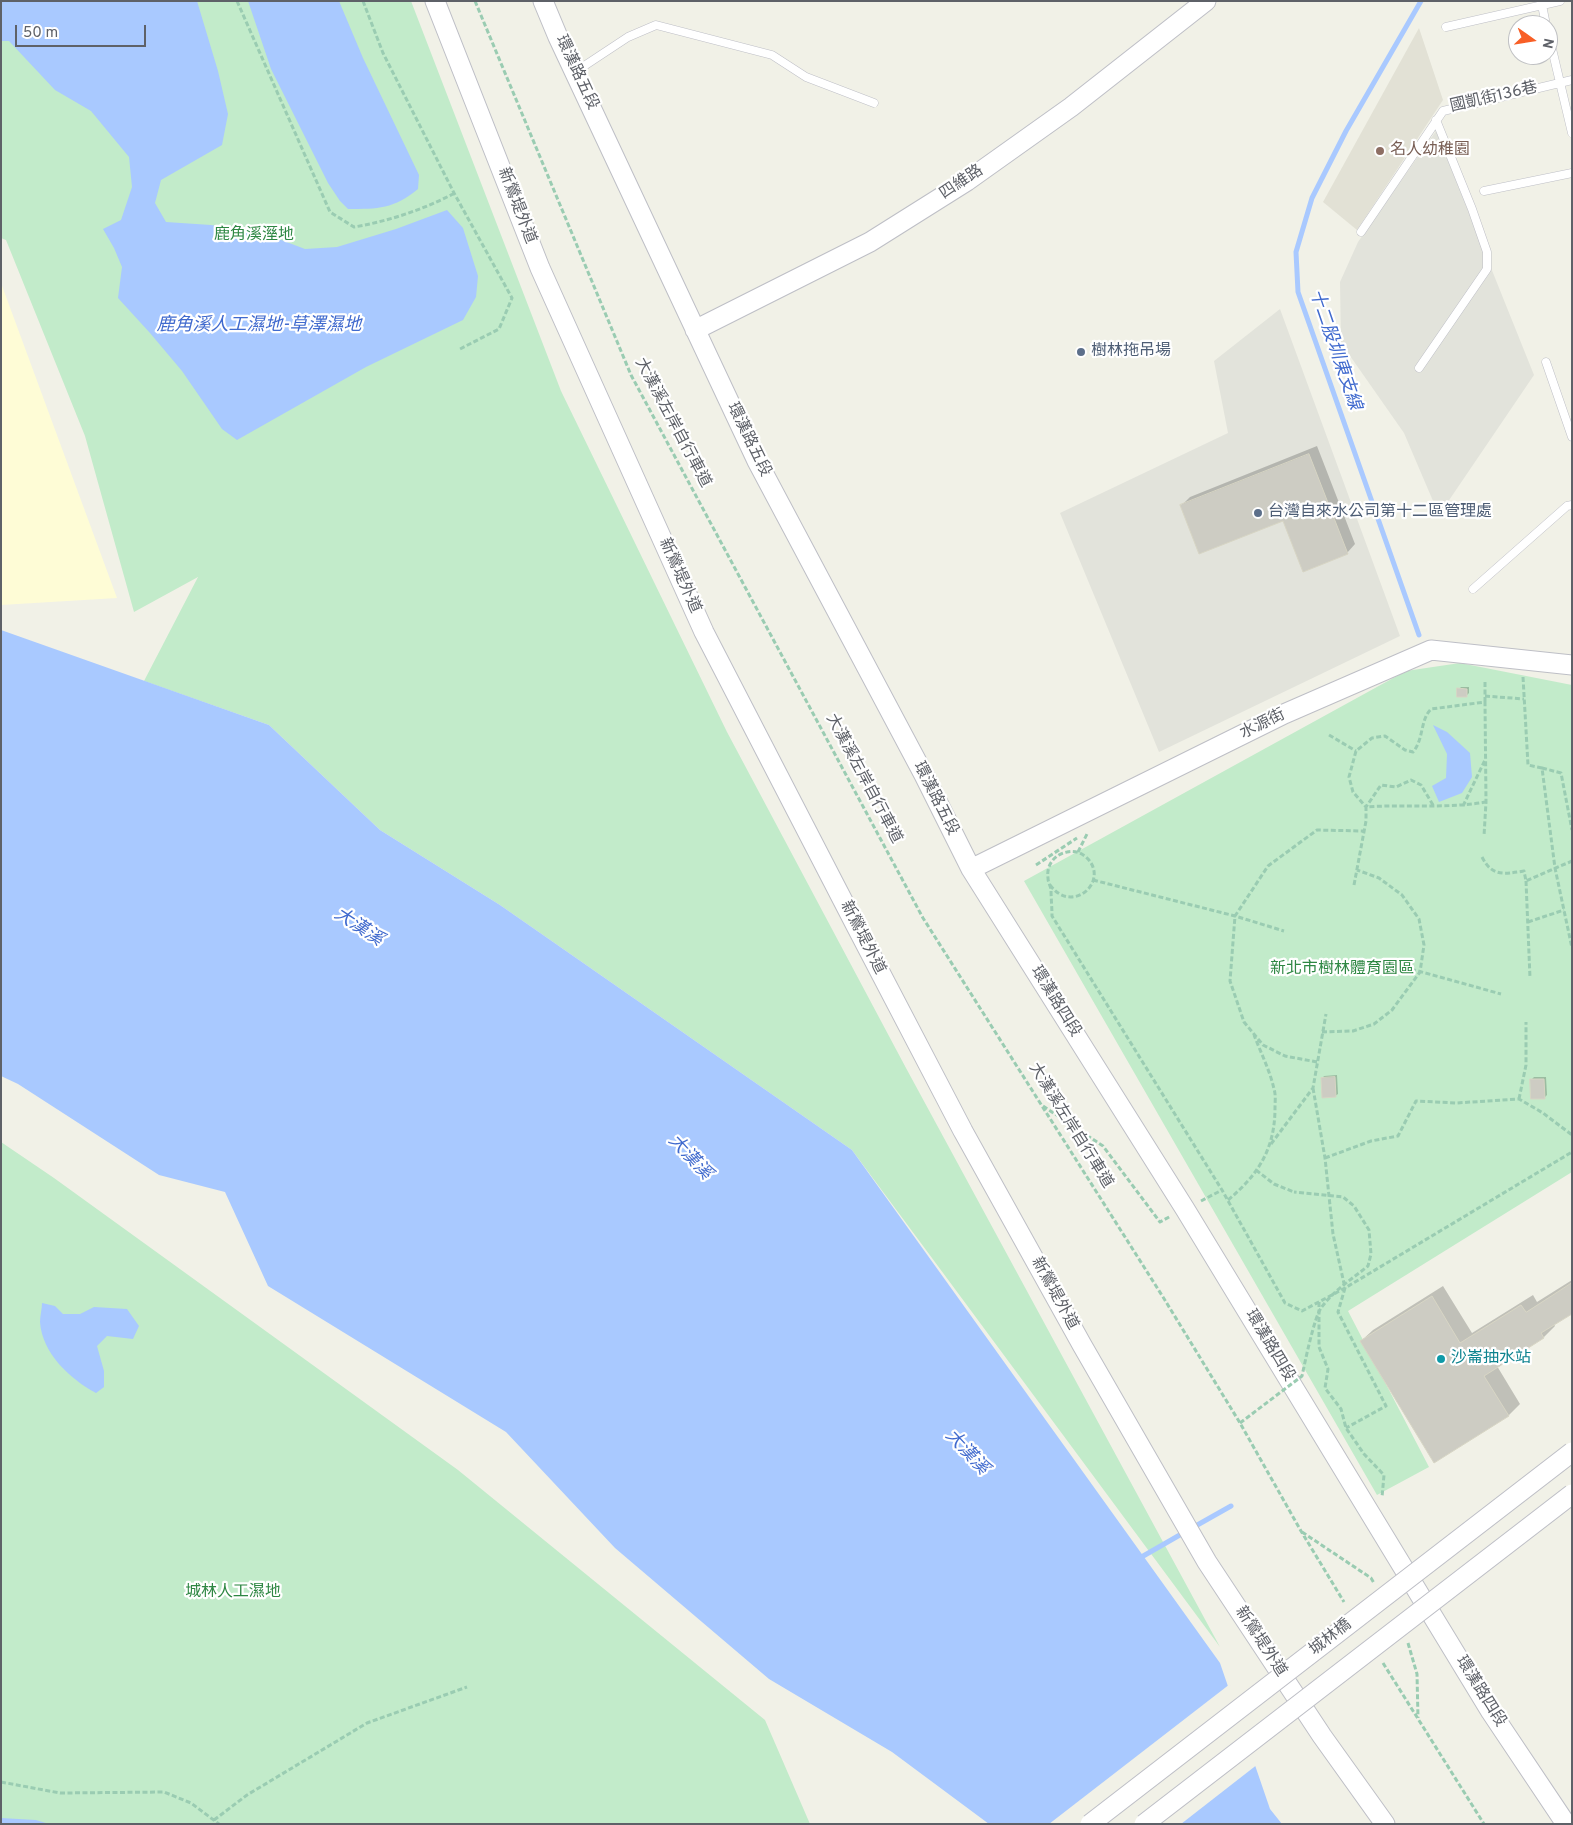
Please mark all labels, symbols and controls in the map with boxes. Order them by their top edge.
scale bar [18,15,149,47]
north arrow [1508,15,1558,65]
text: 50 m [23,24,58,43]
street label: 環漢路五段 [550,33,602,113]
text: N [1538,36,1557,50]
street label: 國凱街136巷 [1448,79,1540,117]
place label: 名人幼稚園 [1390,141,1470,161]
marker: 名人幼稚園 [1374,145,1386,157]
street label: 四維路 [937,162,987,204]
street label: 新鶯堤外道 [493,165,539,247]
park label: 鹿角溪溼地 [214,226,294,246]
water label: 十二股圳東支線 [1303,287,1365,413]
water label: 鹿角溪人工濕地-草澤濕地 [156,315,362,337]
place label: 樹林拖吊場 [1091,342,1171,362]
marker: 樹林拖吊場 [1075,346,1087,358]
street label: 大漢溪左岸自行車道 [630,355,714,491]
street label: 環漢路五段 [722,400,774,480]
place label: 台灣自來水公司第十二區管理處 [1268,503,1492,523]
marker: 台灣自來水公司第十二區管理處 [1252,507,1264,519]
street label: 新鶯堤外道 [654,536,704,616]
street label: 水源街 [1237,706,1289,744]
street label: 大漢溪左岸自行車道 [821,711,905,847]
street label: 環漢路五段 [908,759,962,839]
street label: 新鶯堤外道 [835,898,889,978]
water label: 大漢溪 [329,904,387,952]
park label: 新北市樹林體育園區 [1270,960,1414,980]
street label: 環漢路四段 [1026,963,1084,1041]
street label: 大漢溪左岸自行車道 [1024,1060,1116,1192]
water label: 大漢溪 [663,1131,715,1185]
street label: 新鶯堤外道 [1026,1254,1082,1334]
street label: 環漢路四段 [1240,1307,1298,1385]
place label: 沙崙抽水站 [1451,1349,1531,1369]
marker: 沙崙抽水站 [1435,1353,1447,1365]
water label: 大漢溪 [940,1426,992,1480]
park label: 城林人工濕地 [185,1583,281,1603]
street label: 新鶯堤外道 [1230,1603,1290,1681]
street label: 城林橋 [1306,1616,1356,1660]
street label: 環漢路四段 [1451,1653,1509,1731]

